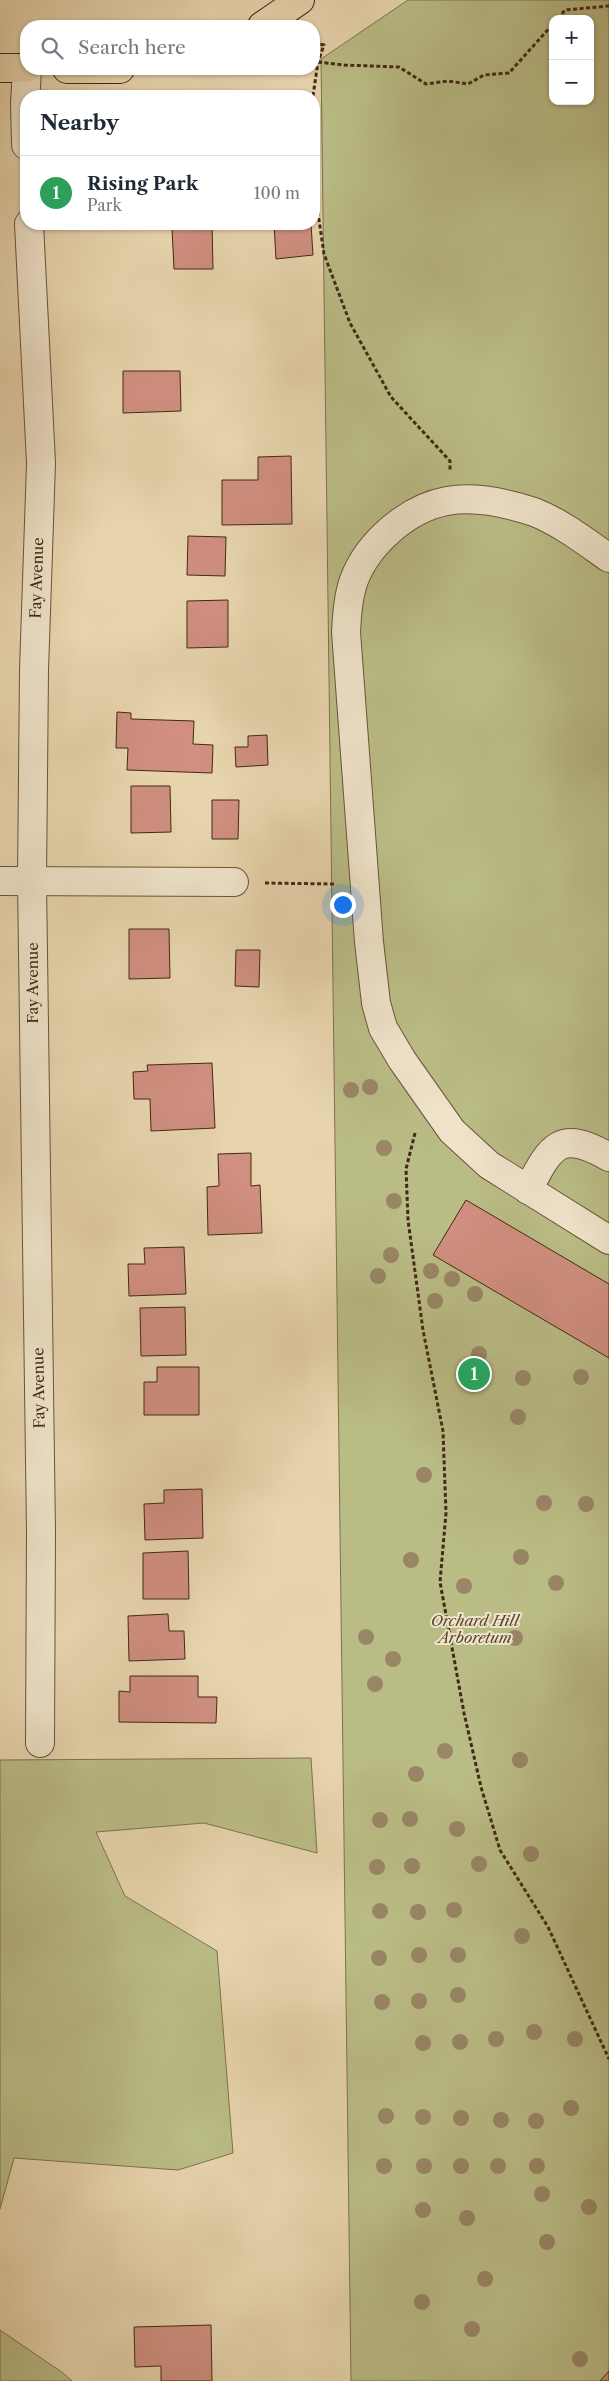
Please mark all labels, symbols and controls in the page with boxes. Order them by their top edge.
map controls [549,15,594,105]
button: + [549,15,594,60]
search box [20,20,320,75]
icon: search [38,34,66,62]
text: Search here [78,36,186,59]
button: − [549,60,594,105]
text: Nearby [40,110,119,135]
text: Rising Park [87,172,198,195]
text: 1 [52,183,60,203]
text: 100 m [254,183,300,203]
text: Park [87,195,122,215]
street label: Fay Avenue [26,537,47,619]
your location [330,892,356,918]
street label: Fay Avenue [23,942,42,1024]
street label: Fay Avenue [28,1347,49,1429]
pin: 1 [458,1355,490,1393]
park label: Orchard Hill Arboretum [431,1611,521,1647]

